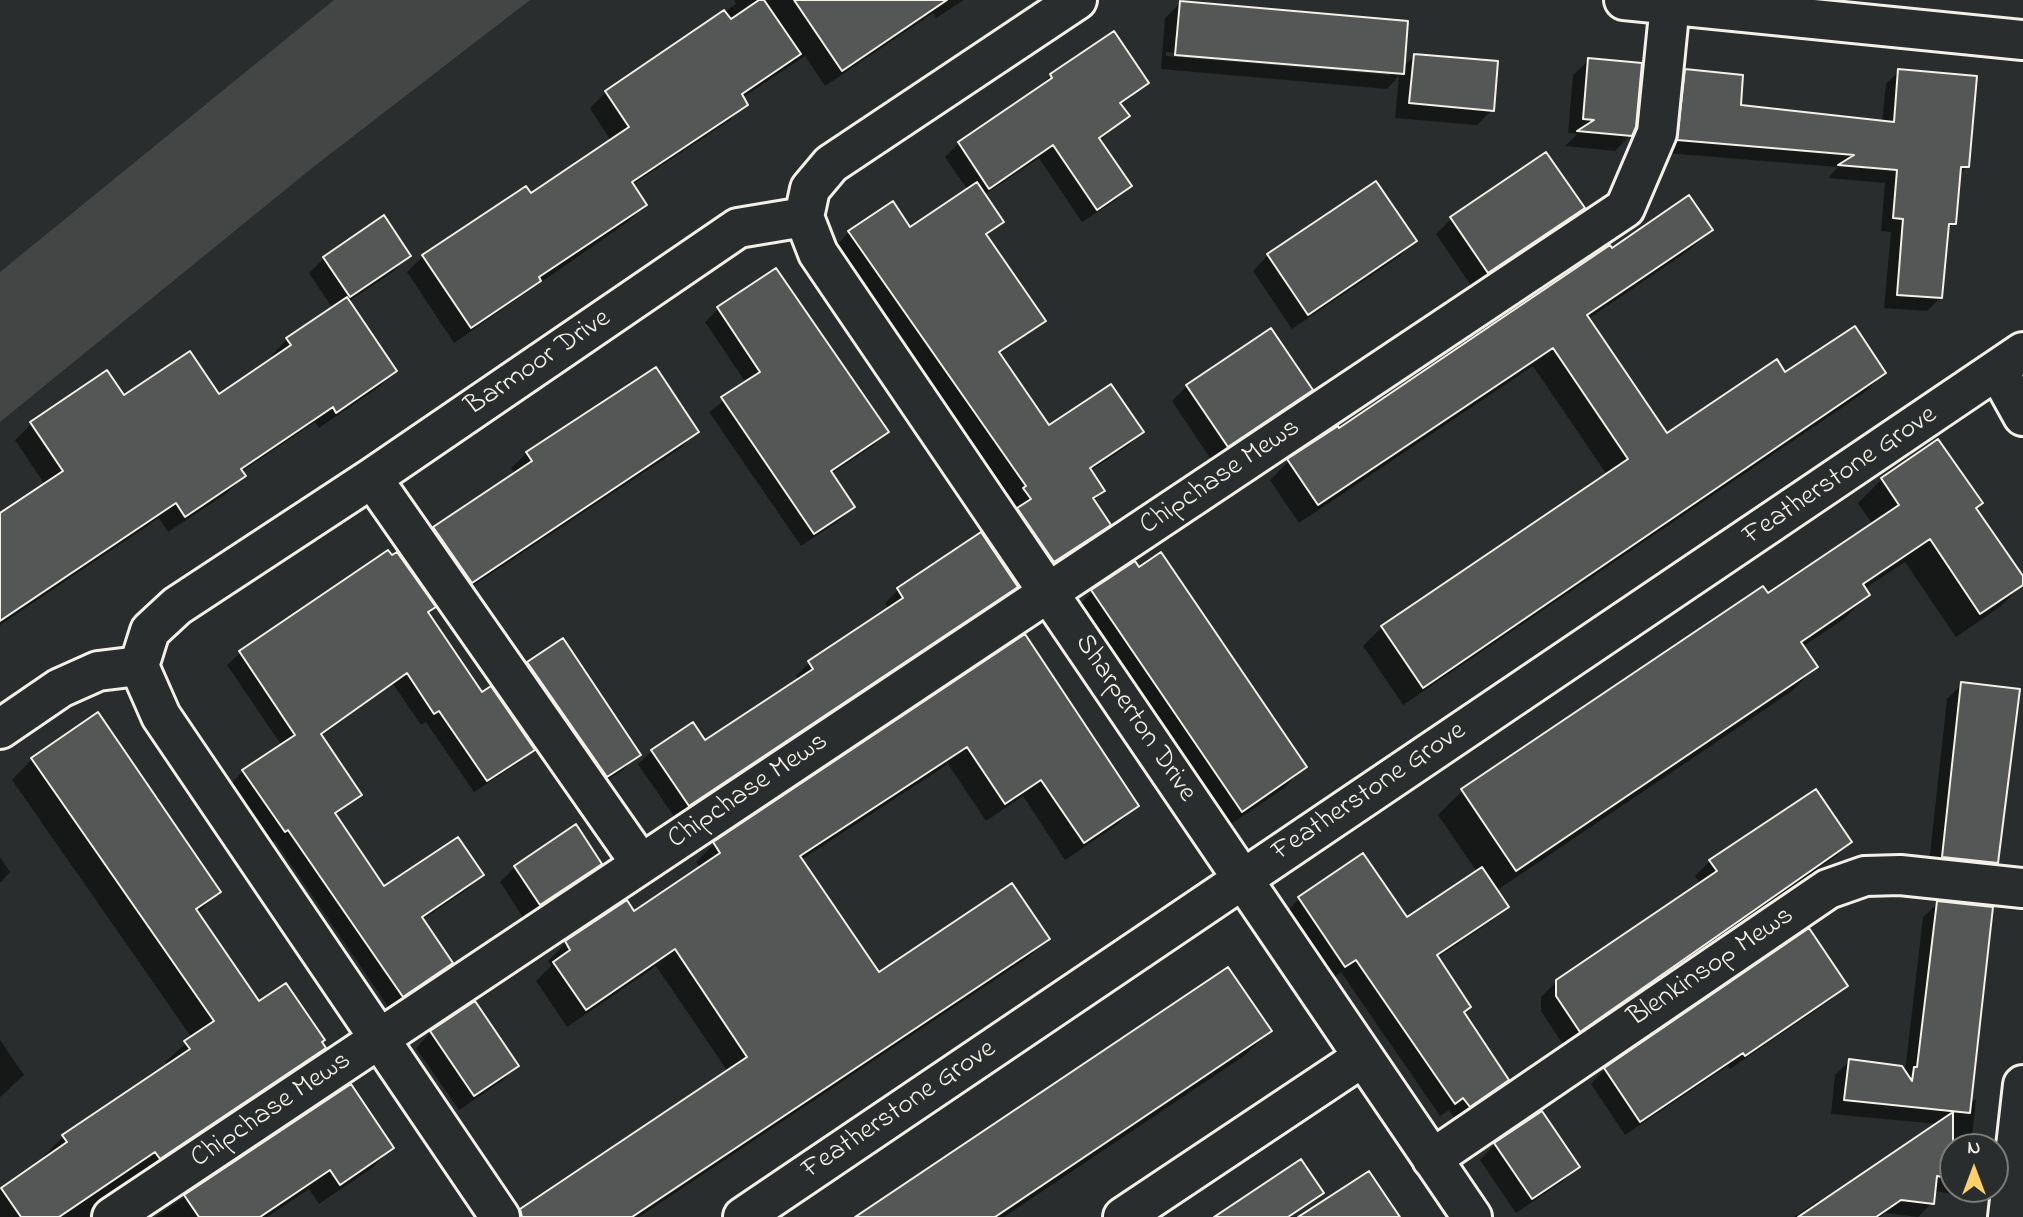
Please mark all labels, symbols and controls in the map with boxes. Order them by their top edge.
street label: Barmoor Drive [460,303,618,425]
street label: Featherstone Grove [1738,400,1944,554]
street label: Chipchase Mews [1135,412,1307,544]
street label: Sharperton Drive [1066,629,1202,809]
street label: Featherstone Grove [1267,716,1473,870]
street label: Chipchase Mews [663,726,835,858]
street label: Blenkinsop Mews [1623,900,1801,1036]
street label: Featherstone Grove [797,1034,1003,1188]
street label: Chipchase Mews [186,1045,358,1177]
north arrow [1939,1133,2009,1203]
text: N [1968,1135,1980,1162]

